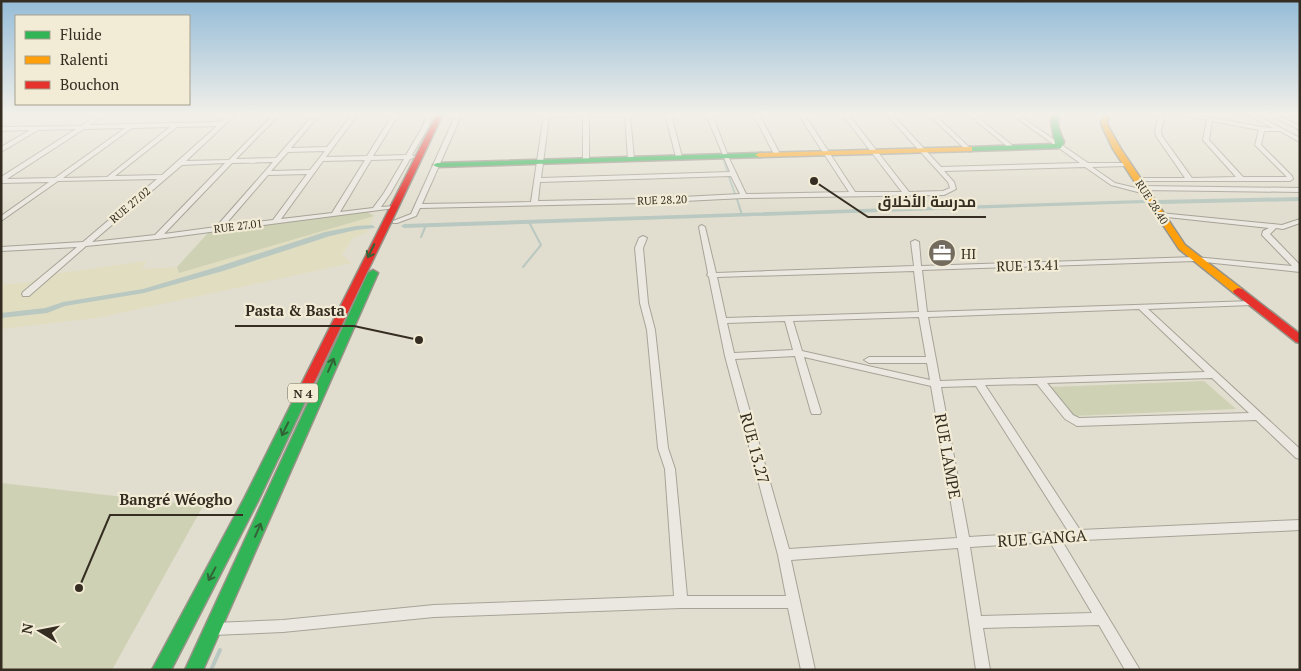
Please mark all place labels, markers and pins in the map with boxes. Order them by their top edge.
callout: مدرسة الأخلاق [868,187,986,217]
office icon: HI [927,238,957,268]
place label: HI [961,244,976,263]
callout: Pasta & Basta [235,296,354,326]
callout: Bangré Wéogho [110,485,243,515]

